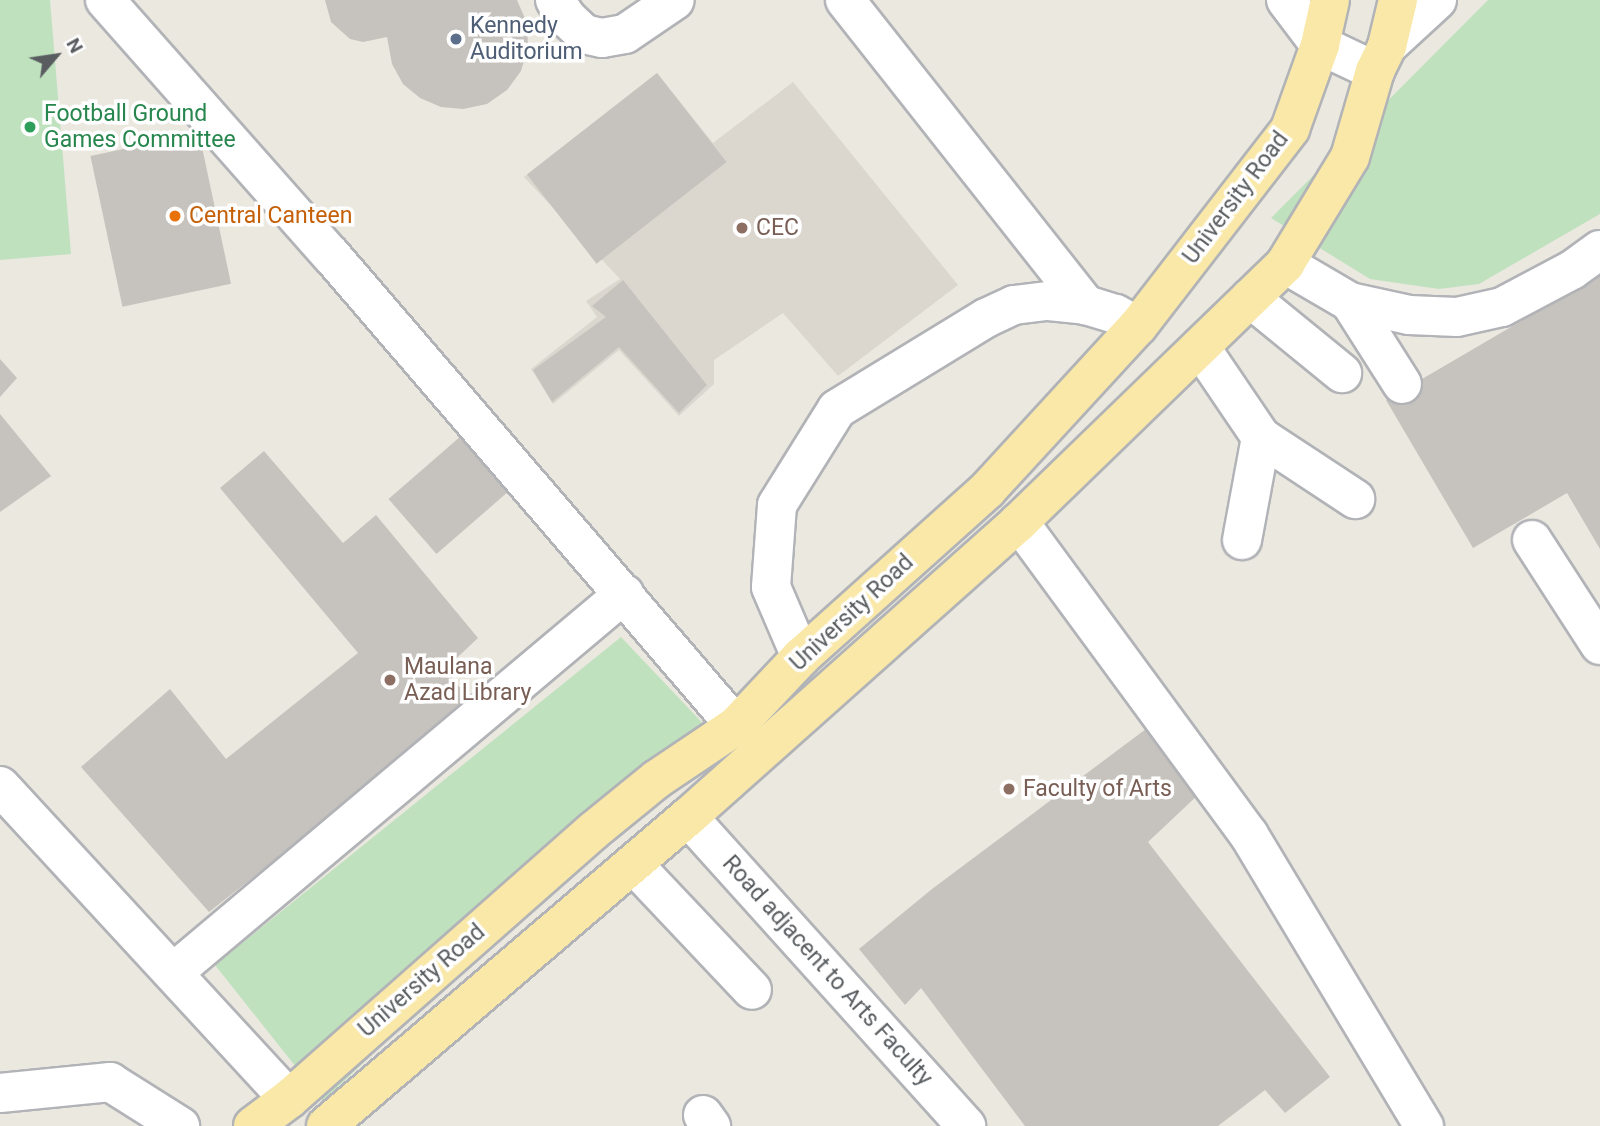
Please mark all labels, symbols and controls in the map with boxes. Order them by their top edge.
place label: Kennedy Auditorium [470,12,583,66]
north arrow [21,21,91,91]
marker: Kennedy Auditorium [448,31,464,47]
text: N [61,34,88,57]
place label: Football Ground Games Committee [44,100,236,154]
marker: Football Ground Games Committee [22,119,38,135]
street label: University Road [1177,126,1295,270]
place label: Central Canteen [189,202,352,230]
marker: Central Canteen [167,208,183,224]
place label: CEC [756,214,799,242]
marker: CEC [734,220,750,236]
street label: University Road [785,549,919,677]
place label: Maulana Azad Library [404,653,531,707]
marker: Maulana Azad Library [382,672,398,688]
place label: Faculty of Arts [1023,775,1172,803]
marker: Faculty of Arts [1001,781,1017,797]
street label: Road adjacent to Arts Faculty [716,850,938,1092]
street label: University Road [353,919,491,1043]

